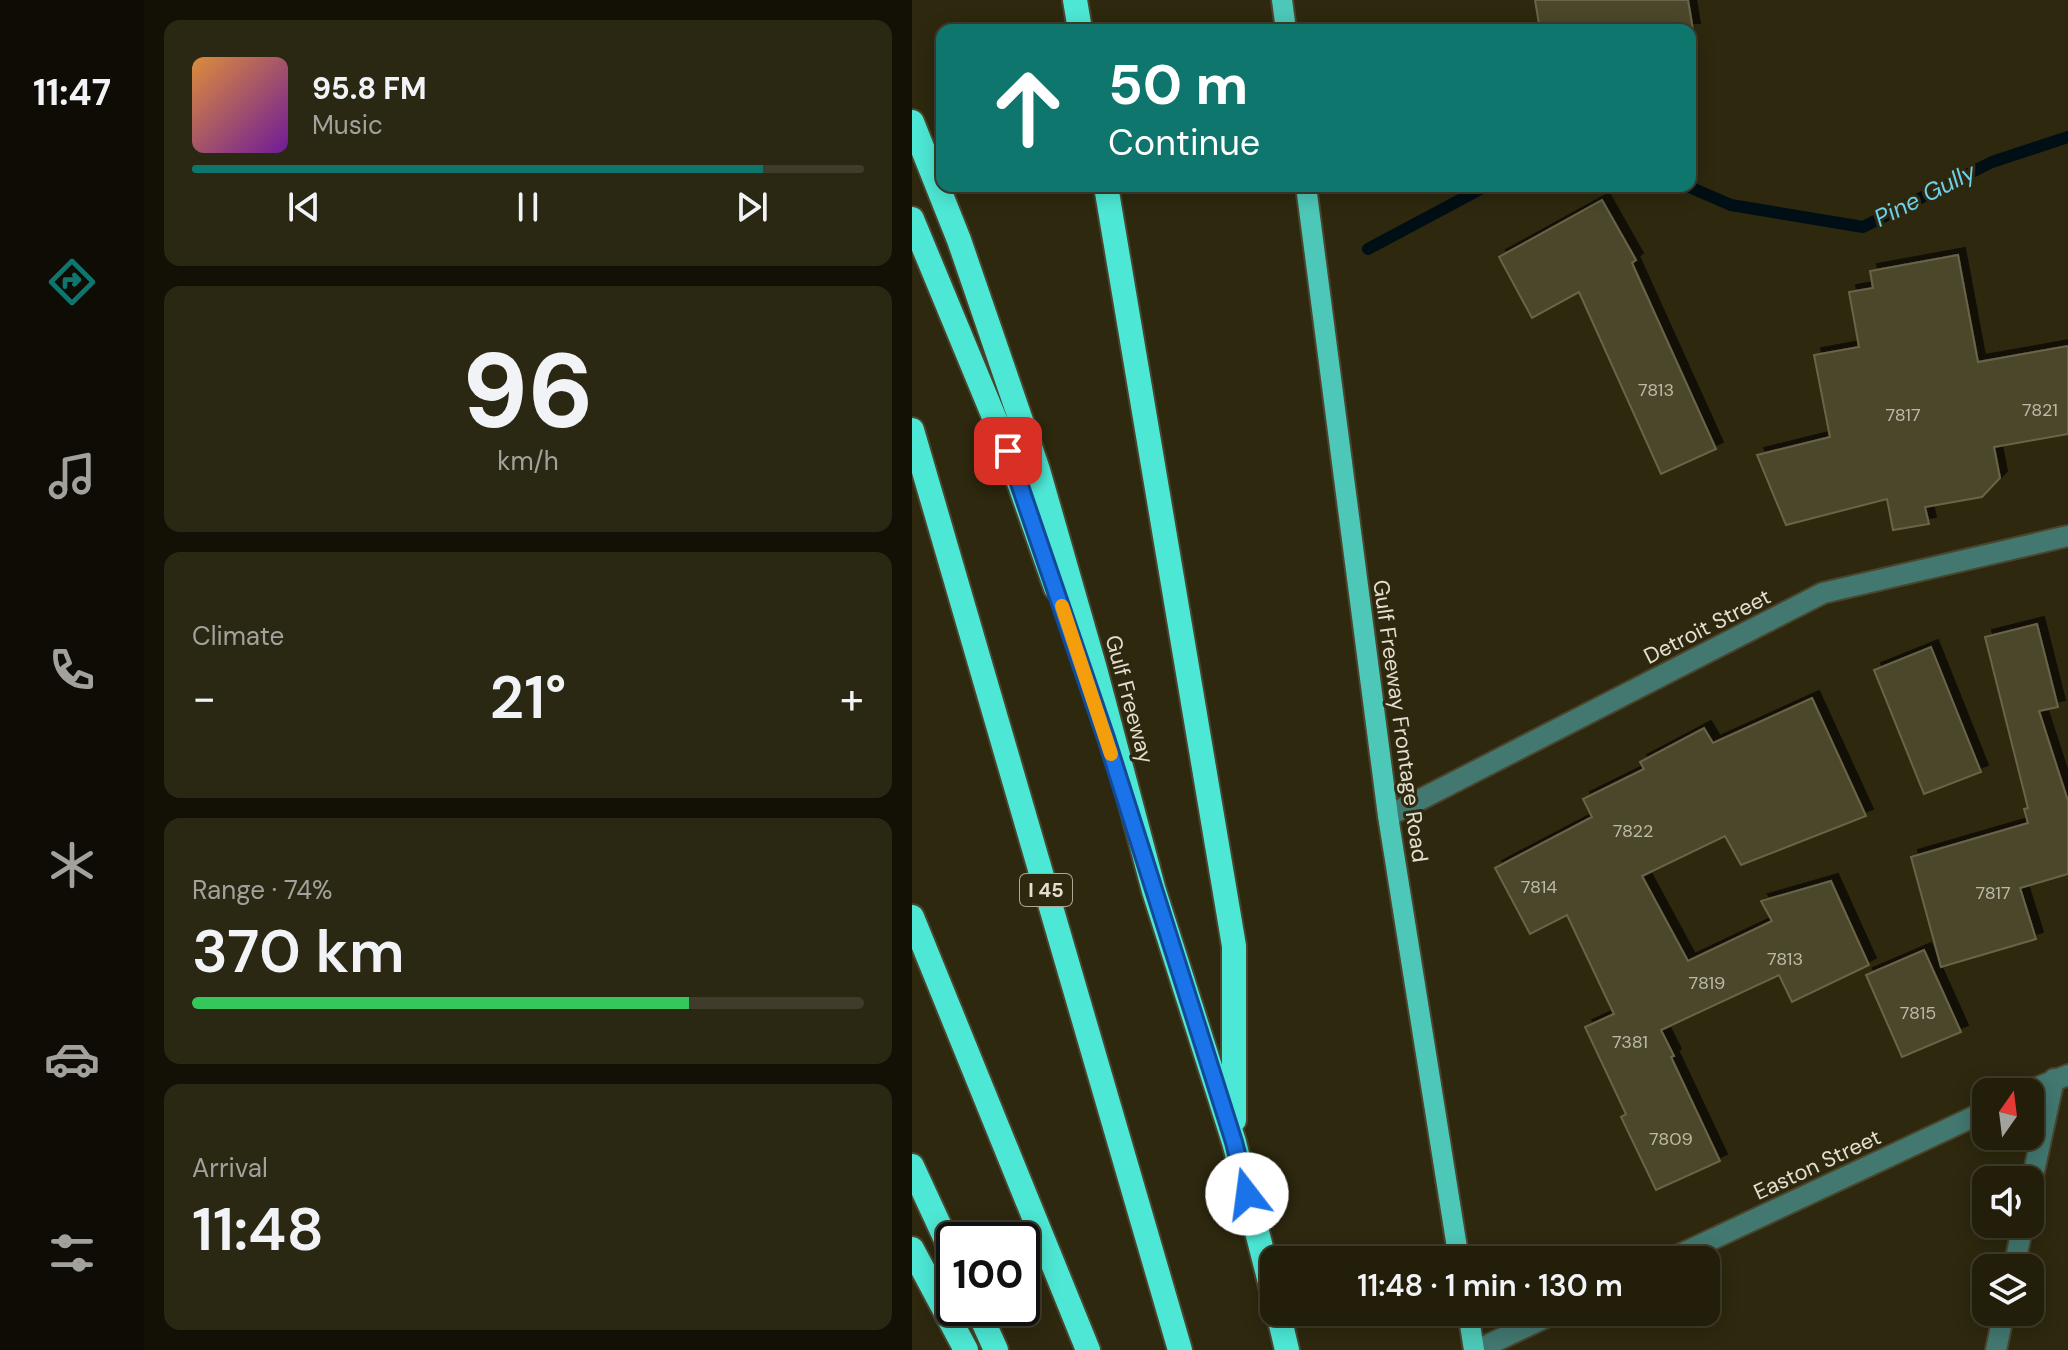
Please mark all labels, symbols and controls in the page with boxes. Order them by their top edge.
text: 50 m [1108,48,1248,121]
icon: ahead [976,56,1080,160]
text: 11:47 [33,69,111,116]
text: 95.8 FM [312,69,427,108]
text: Music [312,108,383,142]
text: Continue [1108,119,1260,166]
water label: Pine Gully [1869,155,1981,233]
icon: previous [282,185,326,229]
icon: pause [506,185,550,229]
icon: next [730,185,774,229]
icon: directions [44,254,100,310]
text: 96 [462,324,594,459]
house number: 7813 [1638,378,1674,402]
house number: 7821 [2022,398,2058,422]
house number: 7817 [1885,403,1921,427]
pin [974,417,1042,485]
icon: arrive [986,429,1030,473]
text: km/h [497,444,559,478]
icon: music [44,448,100,504]
street label: Gulf Freeway Frontage Road [1366,578,1435,864]
street label: Detroit Street [1639,582,1776,671]
text: Climate [192,619,284,653]
street label: Gulf Freeway [1098,632,1161,767]
icon: phone [44,642,100,698]
text: 21° [490,658,566,737]
text: − [192,669,216,727]
text: + [840,669,864,727]
house number: 7822 [1613,819,1653,843]
icon: climate [44,837,100,893]
text: Range · 74% [192,873,332,907]
road number: I 45 [1020,874,1072,906]
house number: 7814 [1521,875,1557,899]
house number: 7817 [1975,881,2011,905]
text: 370 km [192,912,404,991]
house number: 7813 [1767,947,1803,971]
house number: 7819 [1689,971,1725,995]
house number: 7815 [1900,1001,1936,1025]
house number: 7381 [1612,1030,1648,1054]
icon: car [44,1031,100,1087]
north arrow [1972,1078,2044,1150]
map controls [1972,1078,2044,1326]
street label: Easton Street [1749,1122,1885,1207]
house number: 7809 [1649,1127,1693,1151]
text: Arrival [192,1151,268,1185]
position arrow [1205,1152,1289,1236]
button: sound [1972,1166,2044,1238]
text: 11:48 [192,1190,324,1269]
speed limit sign: 100 [936,1222,1040,1326]
icon: filters [44,1225,100,1281]
button: layers [1972,1254,2044,1326]
text: 11:48 · 1 min · 130 m [1357,1266,1623,1305]

